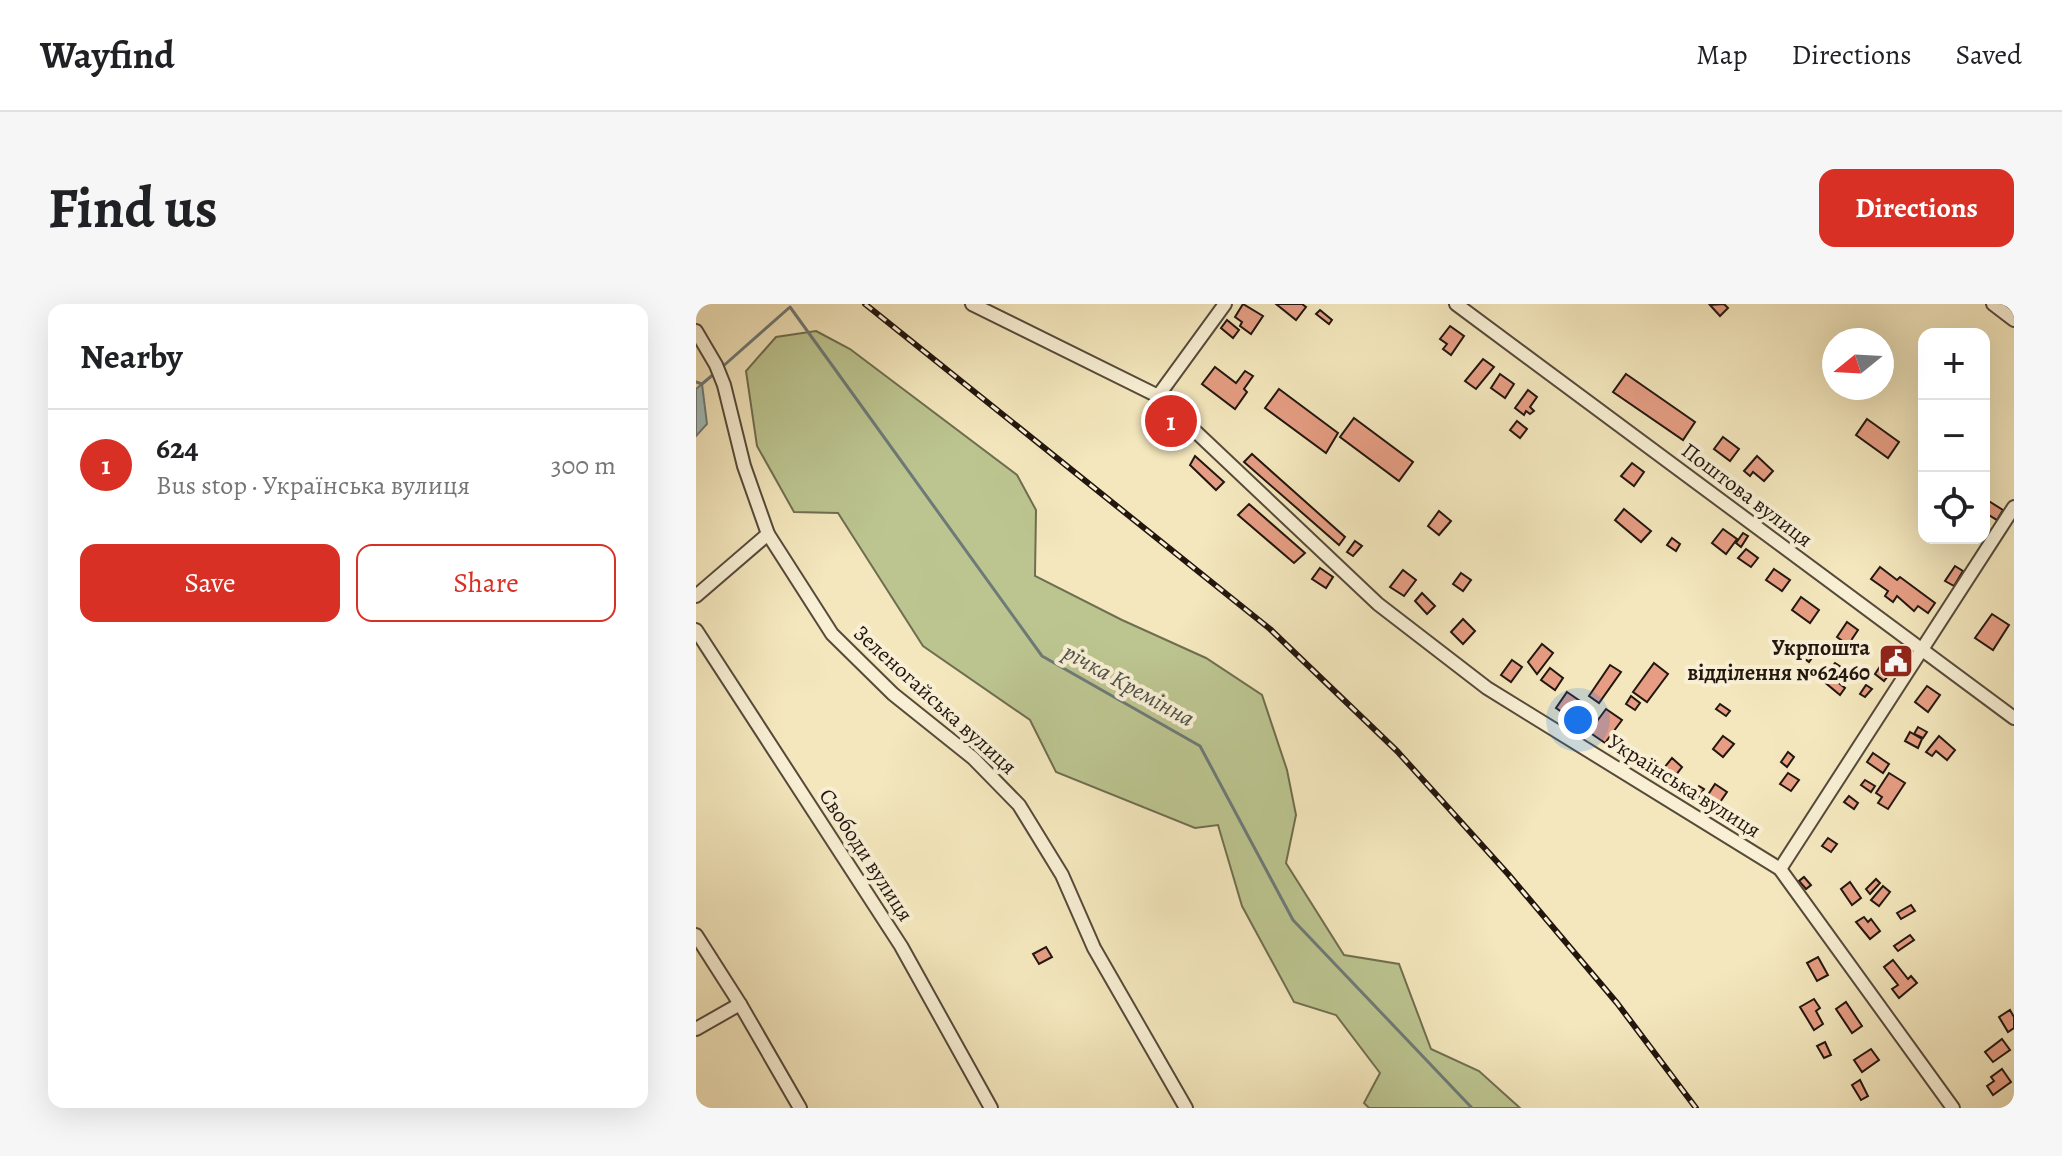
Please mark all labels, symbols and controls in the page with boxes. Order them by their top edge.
text: Wayfind [40,29,175,81]
text: Map [1696,36,1747,74]
text: Directions [1791,36,1912,74]
text: Saved [1956,36,2022,74]
button: Directions [1819,169,2014,247]
text: Find us [48,170,218,246]
north arrow [1822,328,1894,400]
map controls [1918,328,1990,544]
button: + [1918,328,1990,400]
text: Nearby [80,333,183,380]
pin: 1 [1145,391,1197,451]
button: − [1918,400,1990,472]
text: 624 [156,428,199,468]
street label: Поштова вулиця [1675,436,1819,554]
text: 1 [101,448,111,483]
text: 300 m [551,448,616,483]
text: Bus stop · Українська вулиця [156,468,470,503]
button: locate [1918,472,1990,544]
button: Save [80,544,340,622]
button: Share [356,544,616,622]
street label: Зеленогайська вулиця [847,619,1023,781]
place label: Укрпошта відділення №62460 [1687,633,1871,688]
water label: річка Кремінна [1057,635,1200,734]
public building icon: Укрпошта відділення №62460 [1877,642,1915,680]
your location [1558,700,1598,740]
street label: Українська вулиця [1602,727,1766,845]
street label: Свободи вулиця [812,783,920,927]

